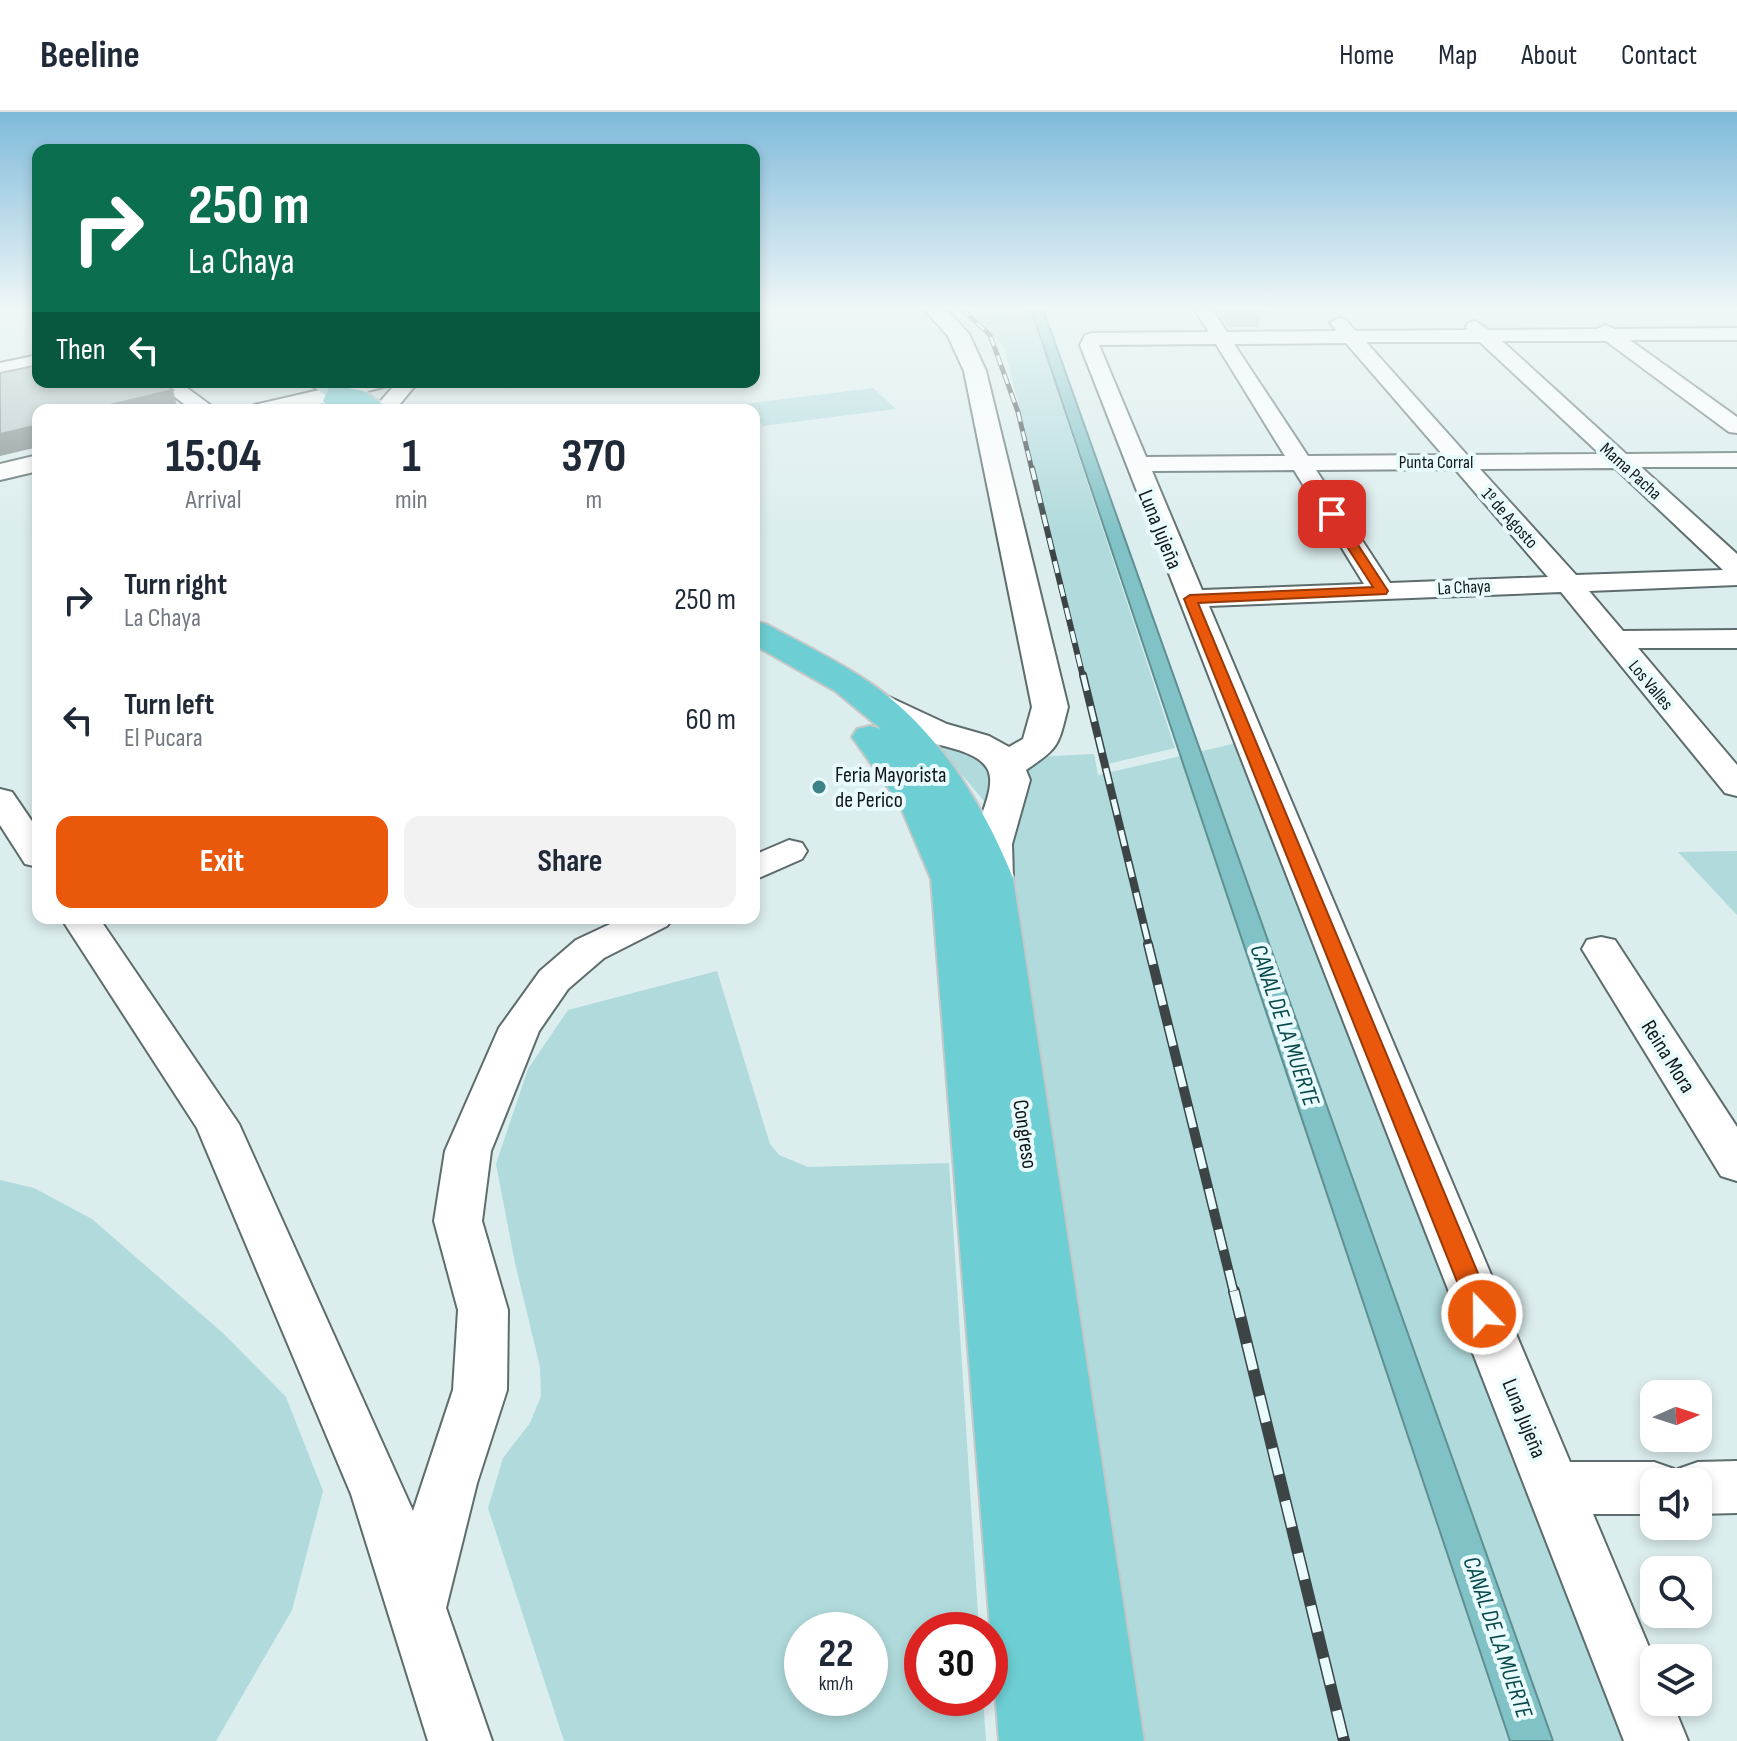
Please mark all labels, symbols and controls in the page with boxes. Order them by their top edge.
text: Beeline [40,33,140,78]
text: Home [1339,39,1394,72]
text: Map [1438,39,1477,72]
text: About [1521,39,1577,72]
text: Contact [1621,39,1697,72]
text: 250 m [188,173,310,240]
icon: right [56,176,160,280]
text: La Chaya [188,241,295,284]
icon: left [122,328,166,372]
text: Then [56,332,106,368]
text: 15:04 [166,428,261,485]
text: 1 [402,428,421,485]
text: 370 [561,428,626,485]
street label: Mama Pacha [1596,438,1666,504]
street label: Punta Corral [1399,452,1473,473]
pin [1298,480,1366,548]
street label: 1º de Agosto [1477,484,1542,553]
text: Arrival [186,485,241,516]
text: min [395,485,428,516]
text: m [585,485,602,516]
street label: Luna Jujeña [1132,486,1188,573]
icon: arrive [1310,492,1354,536]
text: Turn right [124,567,227,603]
street label: La Chaya [1437,576,1491,599]
icon: right [56,578,100,622]
text: 250 m [674,582,736,618]
text: La Chaya [124,603,201,634]
street label: Los Valles [1624,656,1677,714]
text: Turn left [124,687,214,723]
icon: left [56,698,100,742]
text: 60 m [685,702,736,738]
text: El Pucara [124,723,203,754]
place label: Feria Mayorista de Perico [835,762,946,814]
marker: Feria Mayorista de Perico [810,778,828,796]
button: Exit [56,816,388,908]
button: Share [404,816,736,908]
water label: CANAL DE LA MUERTE [1243,941,1326,1111]
street label: Reina Mora [1635,1015,1701,1098]
street label: Congreso [1006,1098,1043,1171]
position arrow [1440,1272,1524,1356]
street label: Luna Jujeña [1496,1375,1552,1462]
north arrow [1640,1380,1712,1452]
map controls [1640,1380,1712,1716]
button: sound [1640,1468,1712,1540]
water label: CANAL DE LA MUERTE [1456,1553,1539,1723]
button: search [1640,1556,1712,1628]
speed limit sign: 30 [904,1612,1008,1716]
text: 22 [818,1630,854,1678]
button: layers [1640,1644,1712,1716]
text: km/h [819,1672,853,1696]

